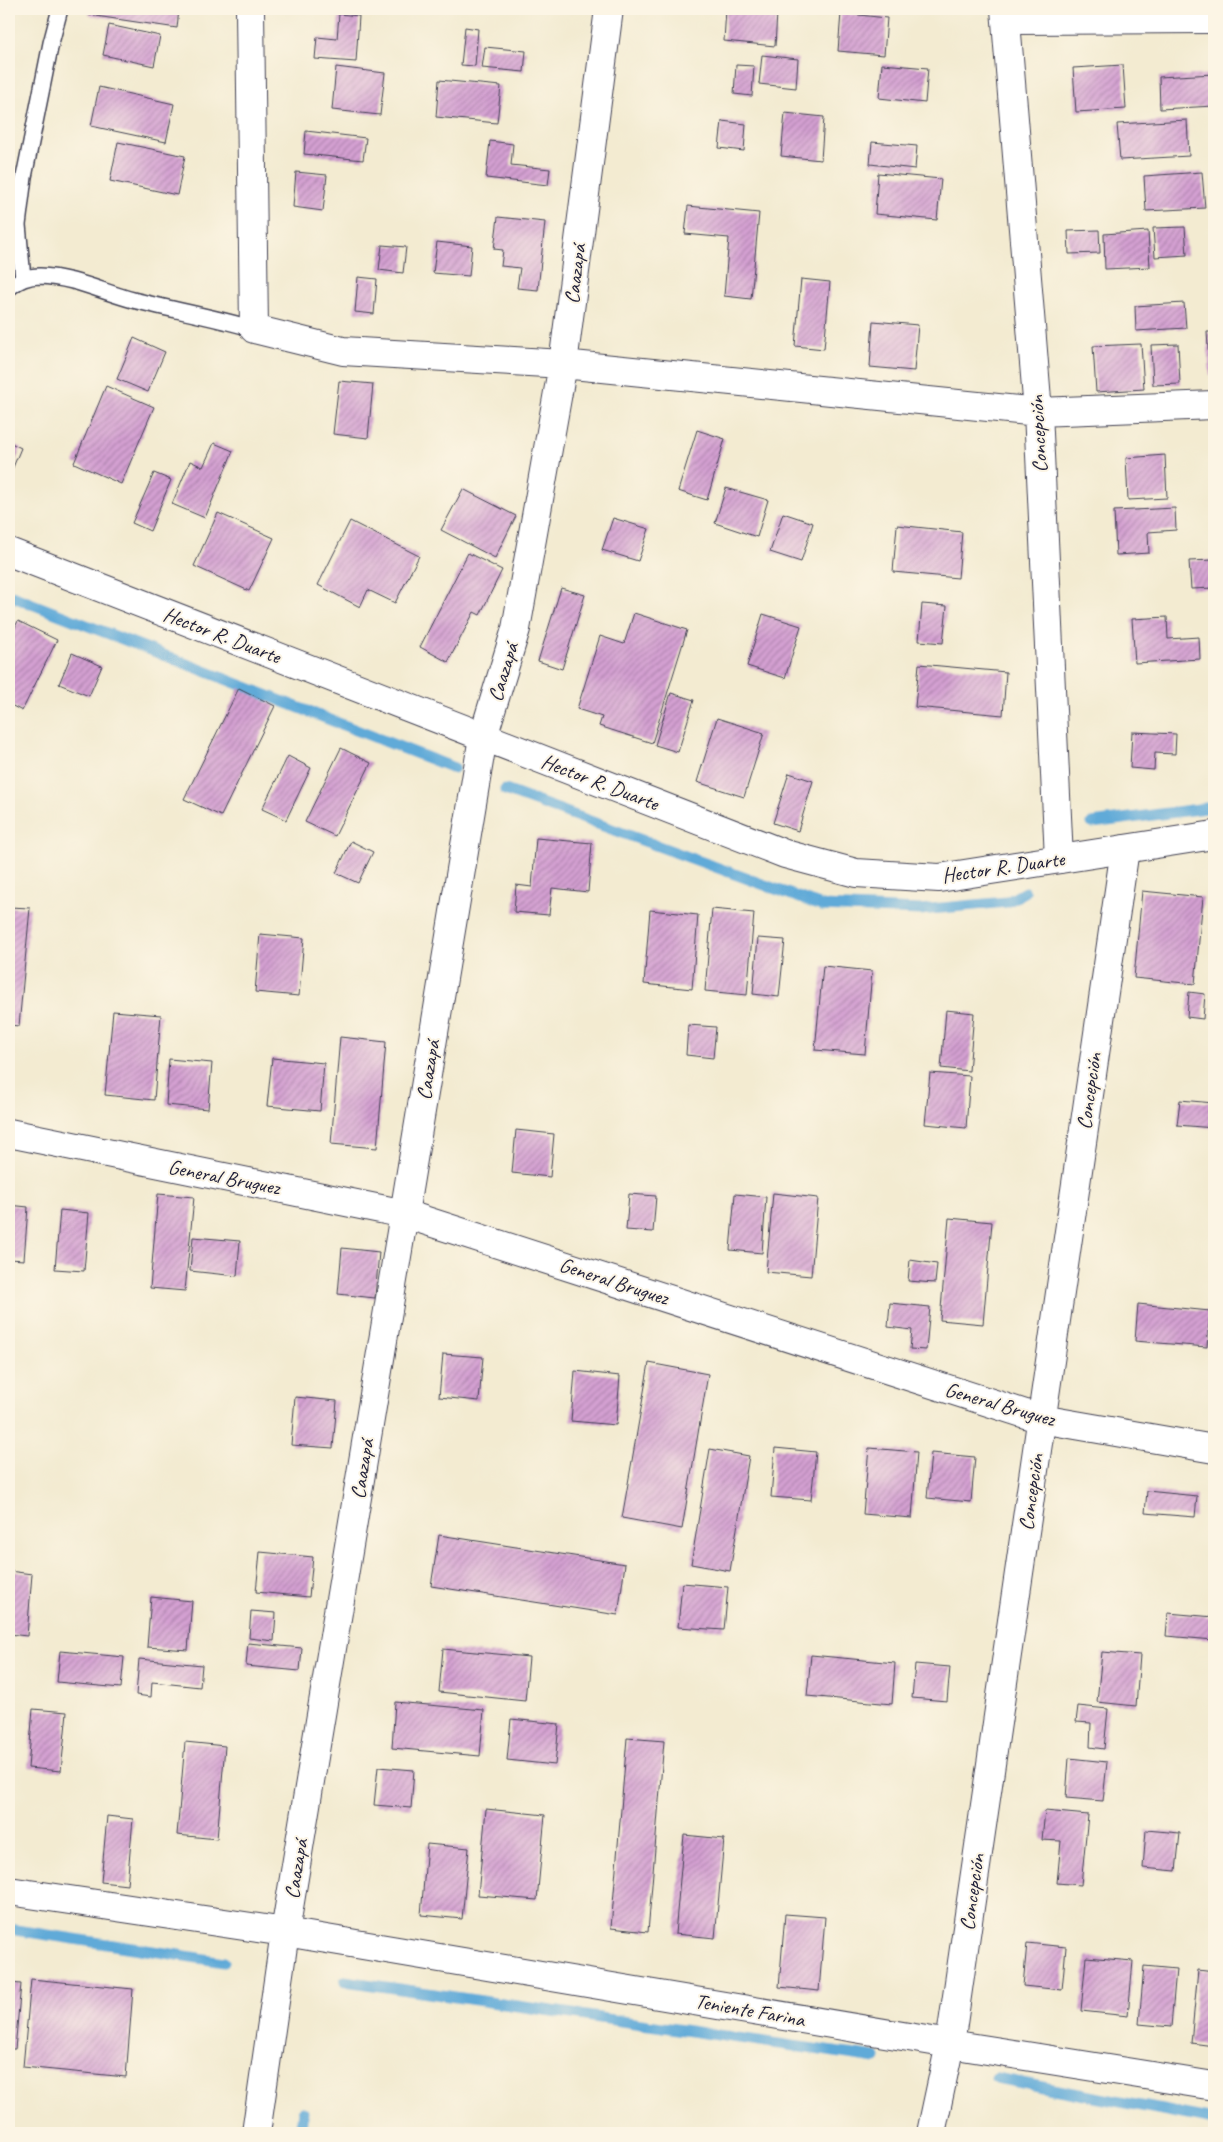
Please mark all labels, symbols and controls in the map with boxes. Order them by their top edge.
street label: Caazapá [558,241,592,305]
street label: Concepción [1023,394,1053,473]
street label: Hector R. Duarte [160,601,285,670]
street label: Caazapá [482,638,525,704]
street label: Hector R. Duarte [538,748,663,817]
street label: Hector R. Duarte [940,845,1067,888]
street label: Caazapá [410,1037,446,1102]
street label: Concepción [1071,1050,1107,1131]
street label: General Bruguez [166,1153,283,1201]
street label: General Bruguez [556,1251,673,1311]
street label: General Bruguez [942,1376,1059,1432]
street label: Caazapá [344,1436,380,1501]
street label: Concepción [1013,1451,1049,1532]
street label: Caazapá [278,1836,314,1901]
street label: Concepción [954,1851,990,1932]
street label: Teniente Farina [693,1988,808,2033]

